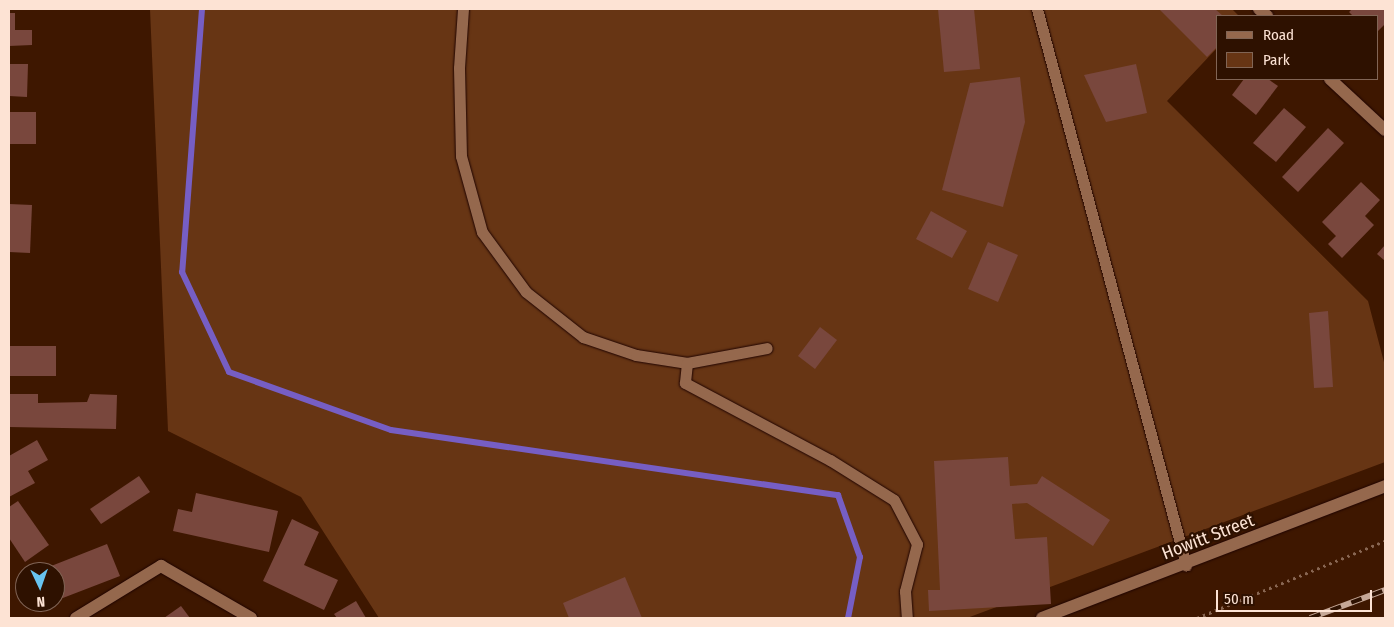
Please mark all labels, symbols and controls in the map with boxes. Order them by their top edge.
legend [1216,15,1379,80]
text: Road [1263,26,1294,44]
text: Park [1263,51,1290,69]
street label: Howitt Street [1159,510,1257,564]
north arrow [15,562,65,612]
scale bar [1219,580,1375,612]
text: 50 m [1224,590,1254,608]
text: N [36,593,45,610]

